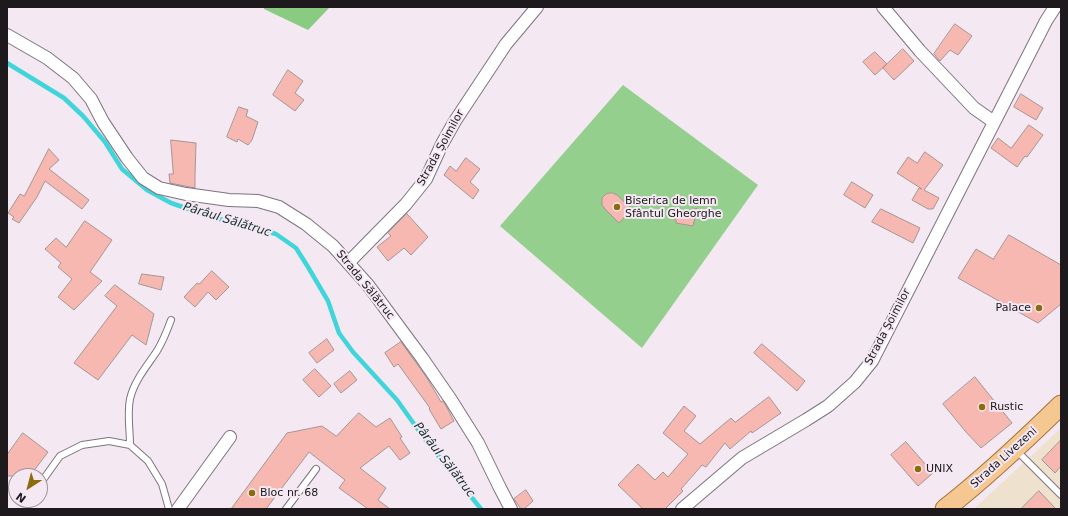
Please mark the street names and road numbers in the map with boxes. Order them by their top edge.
street label: Strada Șoimilor [415,108,467,188]
street label: Strada Sălătruc [333,248,397,322]
street label: Strada Șoimilor [862,287,914,367]
street label: Strada Livezeni [968,425,1040,491]

